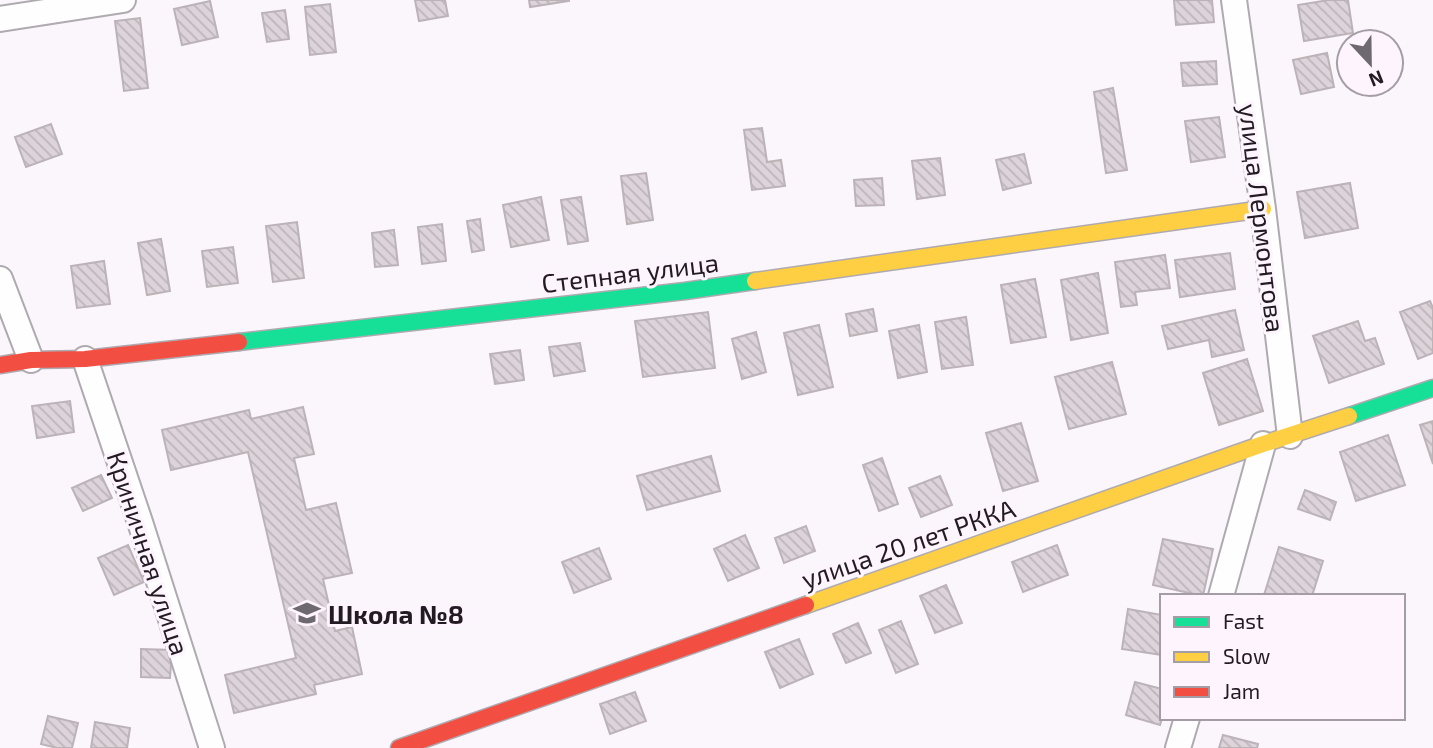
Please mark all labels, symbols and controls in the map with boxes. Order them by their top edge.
north arrow [1335,28,1405,98]
text: N [1366,66,1387,92]
street label: улица Лермонтова [1233,102,1292,334]
street label: Степная улица [540,246,721,299]
street label: Криничная улица [101,447,197,659]
street label: улица 20 лет РККА [797,492,1019,595]
legend [1160,594,1405,720]
school or university icon: Школа №8 [292,598,322,628]
place label: Школа №8 [328,598,464,629]
text: Fast [1223,608,1264,633]
text: Slow [1223,643,1270,668]
text: Jam [1223,678,1260,703]

